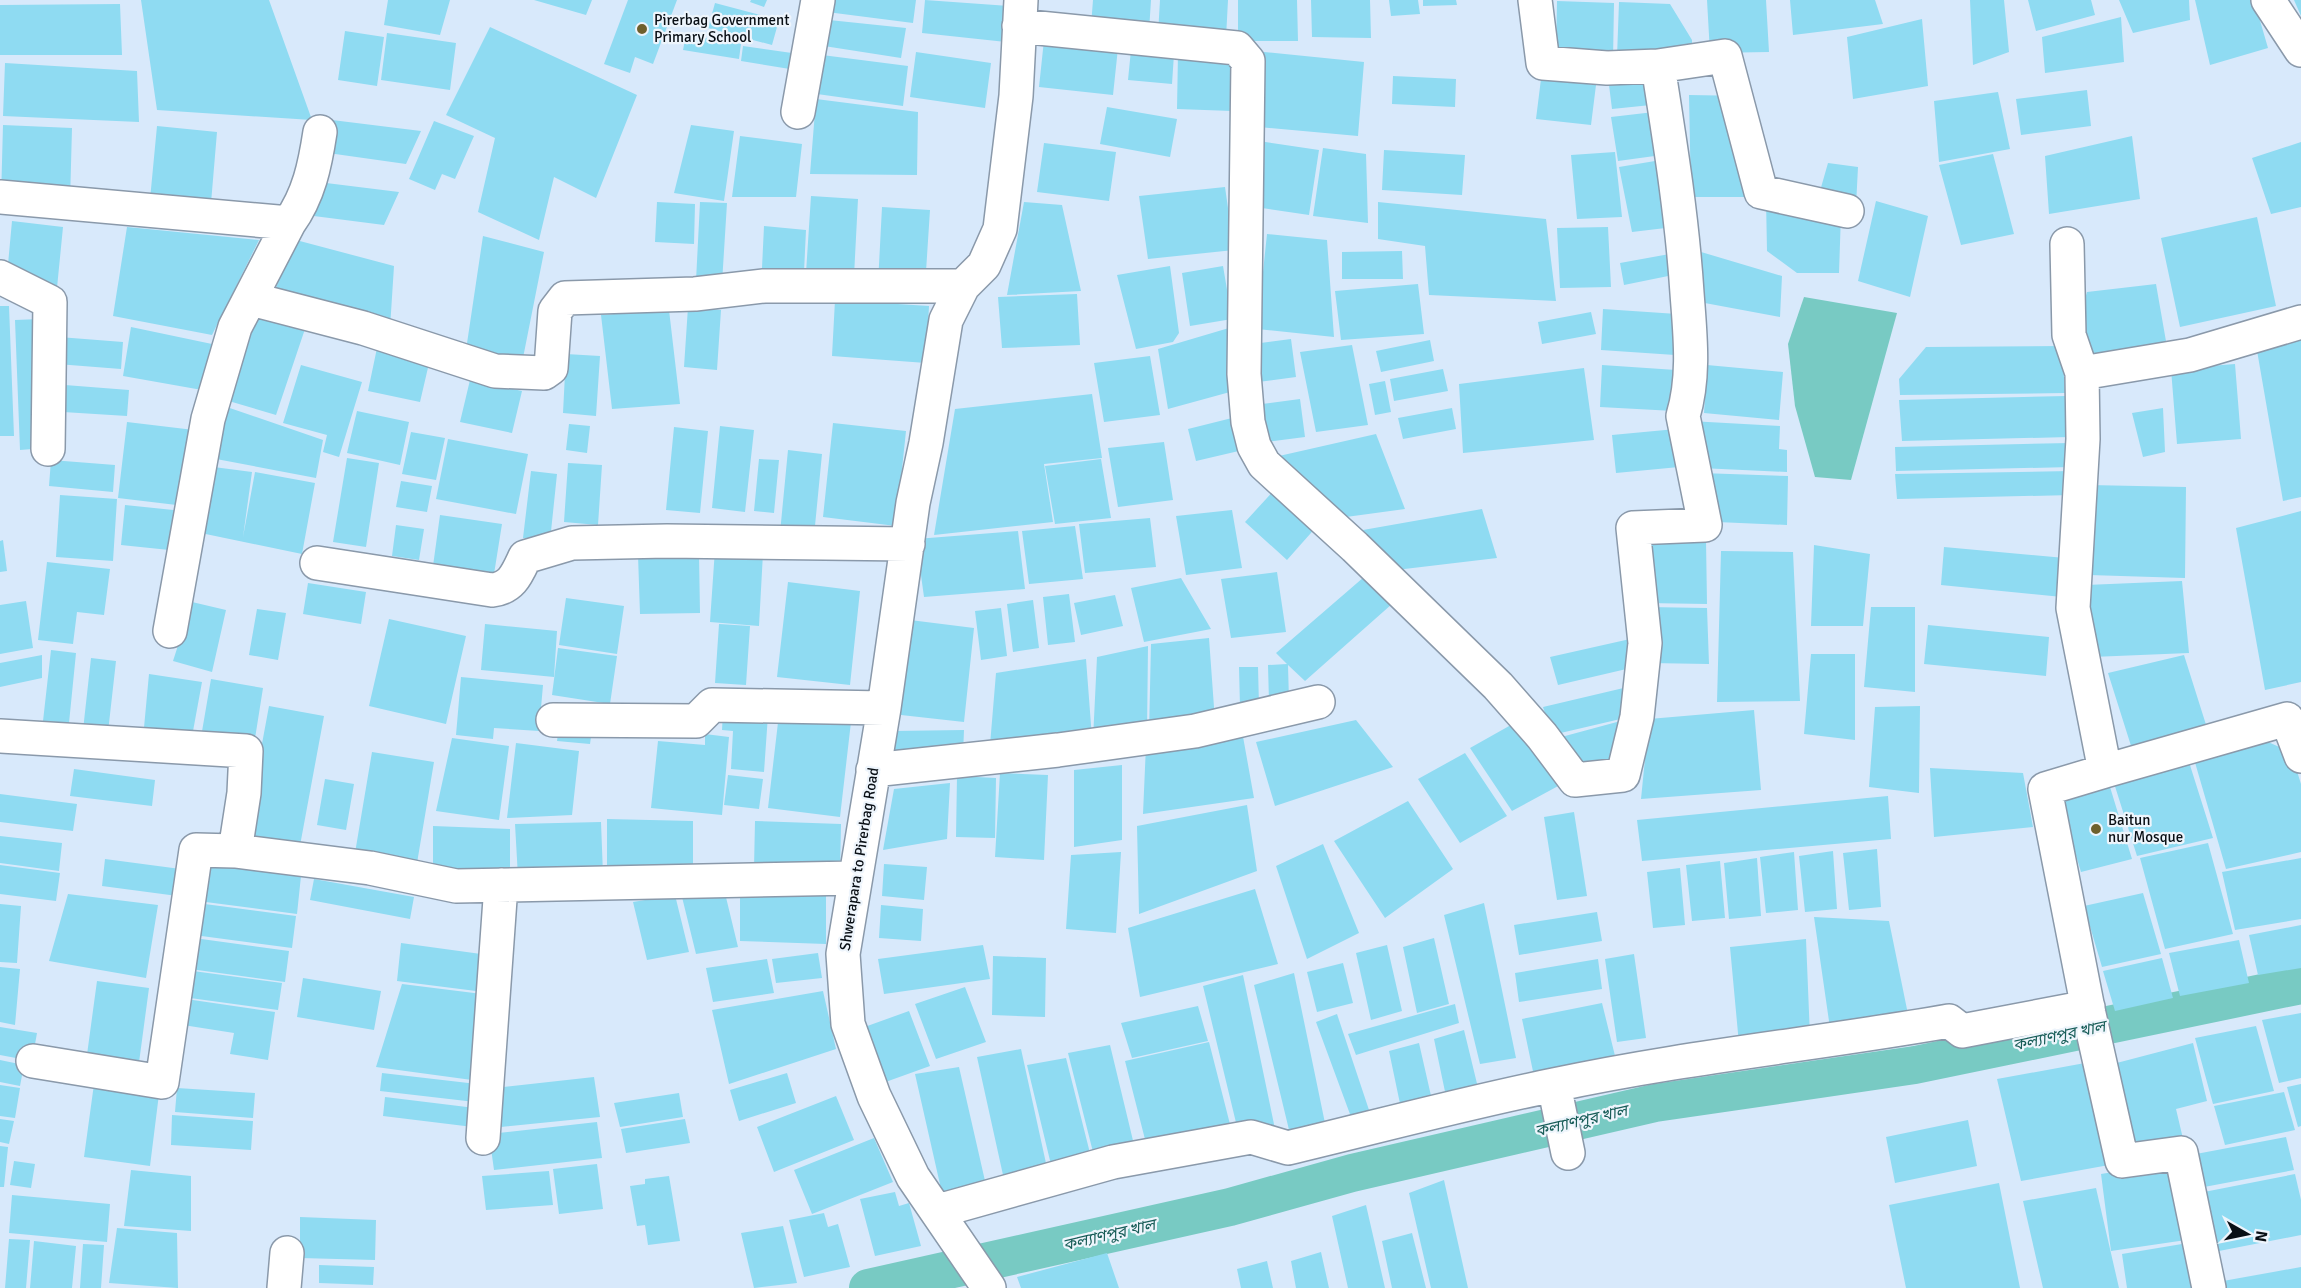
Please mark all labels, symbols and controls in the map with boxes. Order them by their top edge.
place label: Pirerbag Government Primary School [654,11,790,46]
marker: Pirerbag Government Primary School [635,22,649,36]
street label: Shwerapara to Pirerbag Road [836,766,882,952]
place label: Baitun nur Mosque [2108,811,2183,846]
marker: Baitun nur Mosque [2089,822,2103,836]
water label: কল্যাণপুর খাল [2011,1016,2111,1056]
water label: কল্যাণপুর খাল [1533,1100,1633,1141]
north arrow [2217,1204,2277,1264]
water label: কল্যাণপুর খাল [1061,1214,1161,1255]
text: N [2250,1229,2272,1243]

